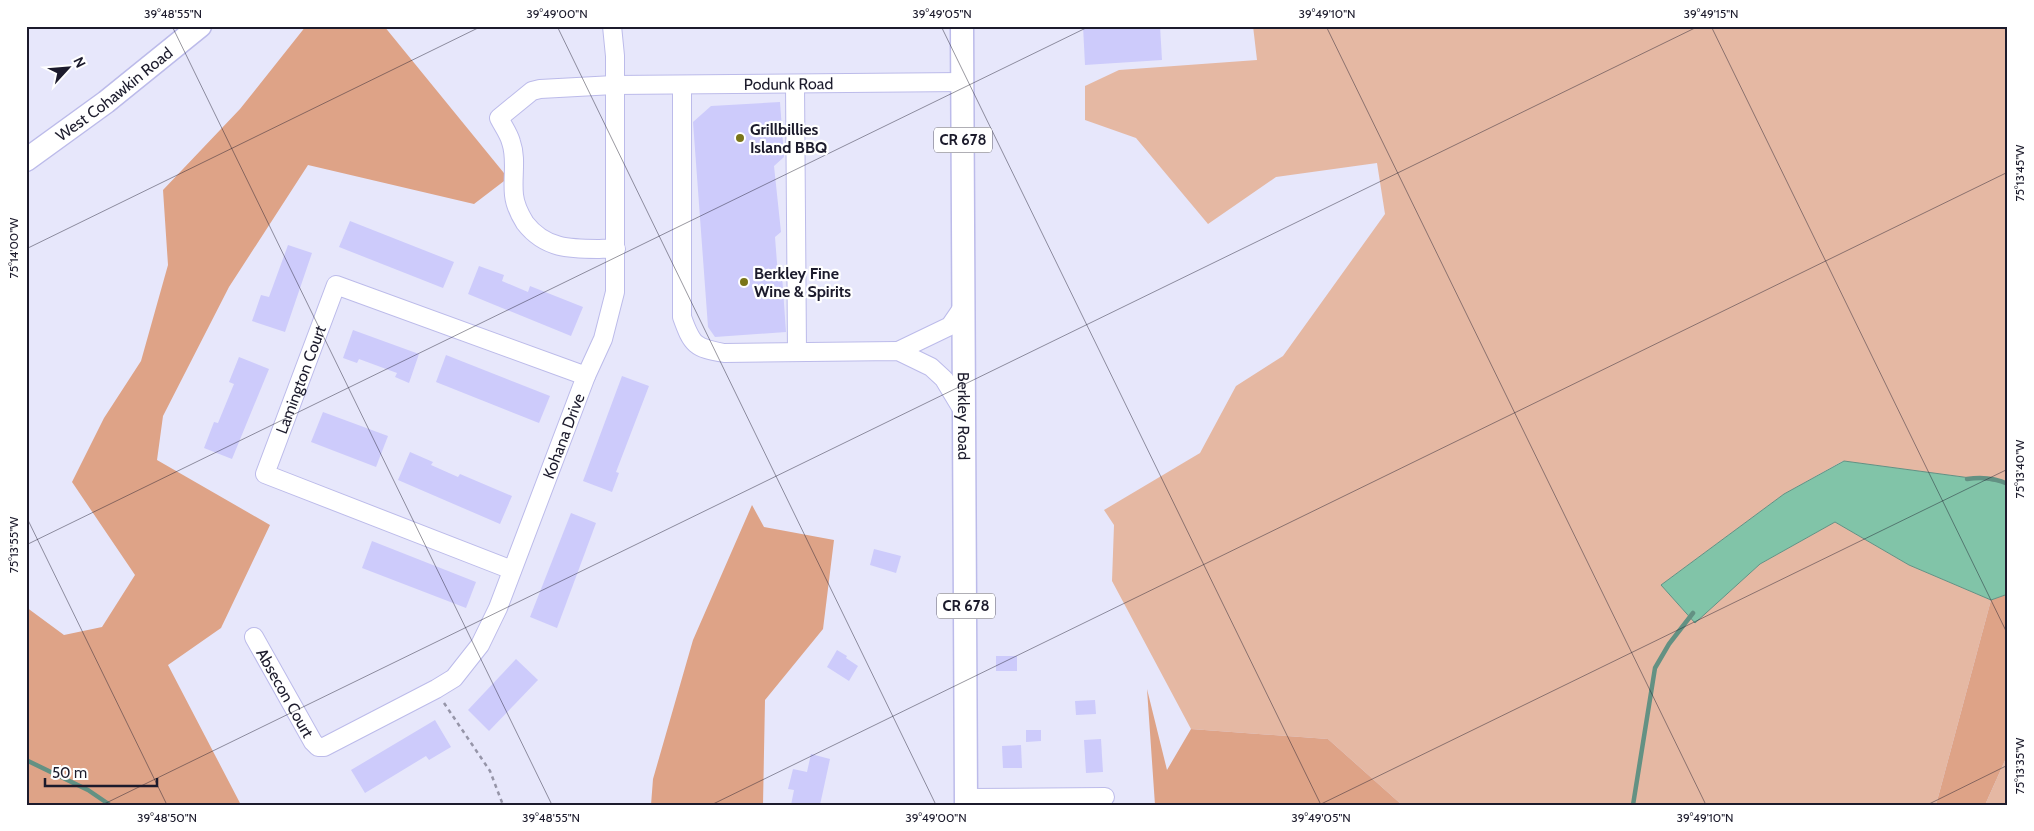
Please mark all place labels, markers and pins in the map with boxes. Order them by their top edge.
place label: Grillbillies Island BBQ [750,120,827,157]
marker: Grillbillies Island BBQ [734,132,746,144]
place label: Berkley Fine Wine & Spirits [754,264,851,301]
marker: Berkley Fine Wine & Spirits [738,276,750,288]

